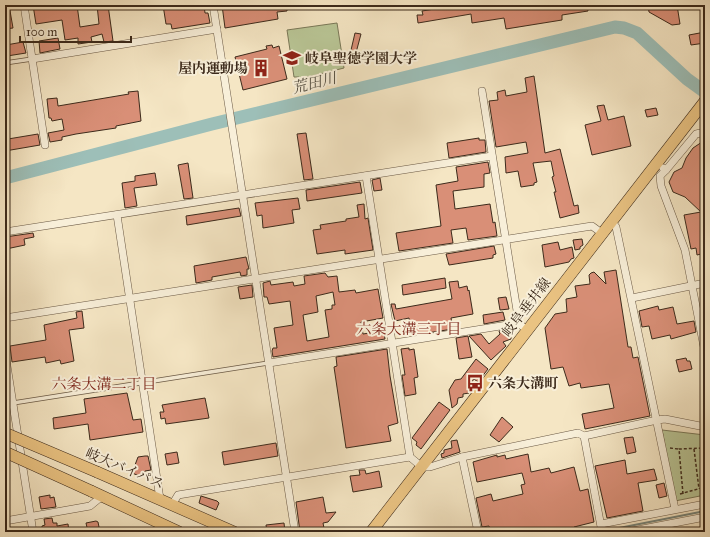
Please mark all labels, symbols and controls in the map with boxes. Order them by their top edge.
scale bar [20,18,131,44]
text: 100 m [26,25,57,39]
school or university icon: 岐阜聖徳学園大学 [282,48,302,68]
place label: 岐阜聖徳学園大学 [305,50,417,67]
building icon: 屋内運動場 [251,58,271,78]
place label: 屋内運動場 [178,60,248,77]
water label: 荒田川 [290,68,340,97]
street label: 岐阜垂井線 [498,274,555,340]
district label: 六条大溝三丁目 [356,320,462,338]
bus stop icon: 六条大溝町 [465,373,485,393]
district label: 六条大溝二丁目 [51,375,157,393]
place label: 六条大溝町 [488,375,559,392]
street label: 岐大バイパス [83,444,167,493]

